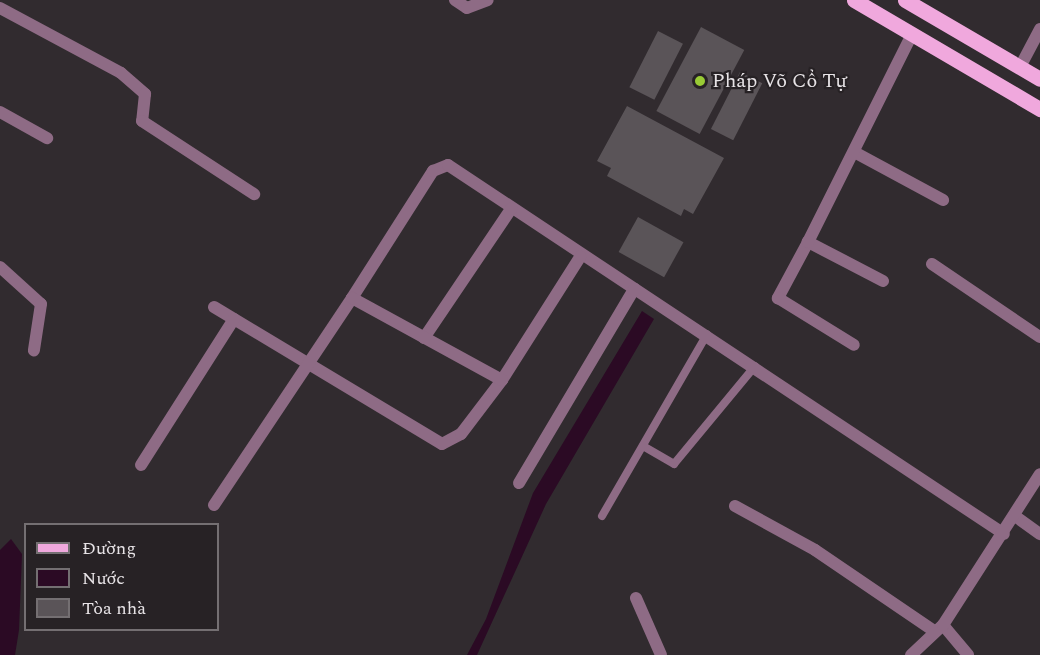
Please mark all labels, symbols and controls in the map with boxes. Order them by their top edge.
place label: Pháp Võ Cổ Tự [712,69,847,93]
marker: Pháp Võ Cổ Tự [693,74,707,88]
legend [24,523,219,631]
text: Đường [82,535,136,562]
text: Nước [82,565,125,592]
text: Tòa nhà [82,595,146,622]

